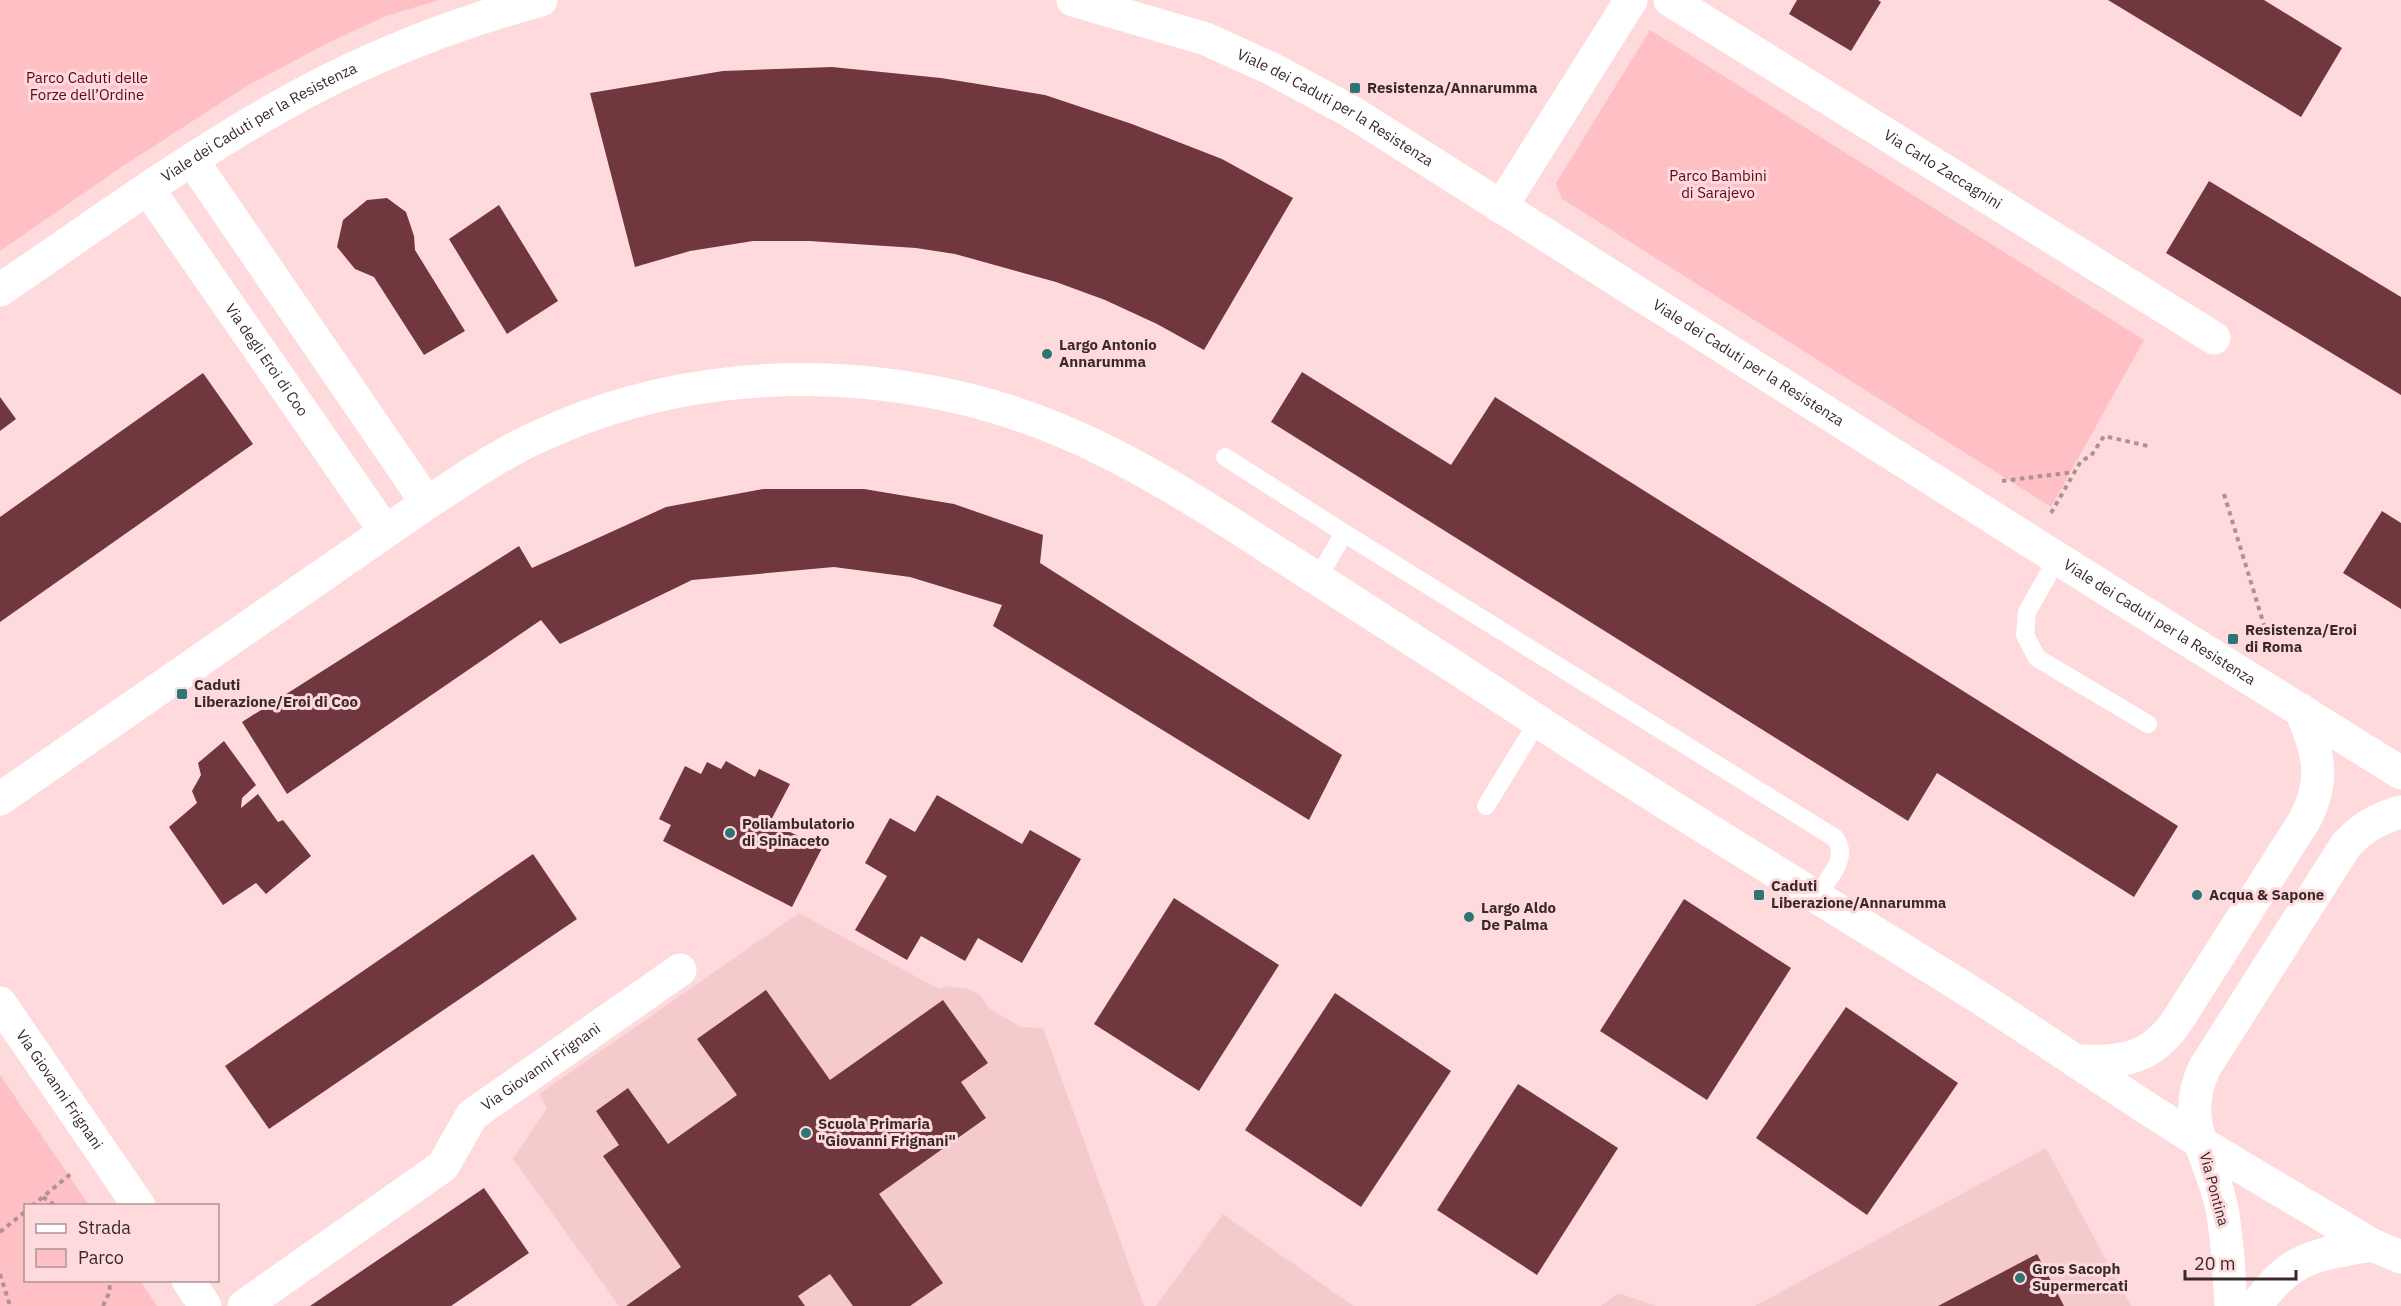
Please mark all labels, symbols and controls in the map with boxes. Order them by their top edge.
street label: Viale dei Caduti per la Resistenza [1234,44,1437,170]
street label: Viale dei Caduti per la Resistenza [158,58,360,186]
park label: Parco Caduti delle Forze dell’Ordine [26,68,148,104]
place label: Resistenza/Annarumma [1367,78,1538,97]
marker: Resistenza/Annarumma [1348,81,1362,95]
street label: Via Carlo Zaccagnini [1880,125,2006,213]
park label: Parco Bambini di Sarajevo [1669,166,1767,202]
street label: Viale dei Caduti per la Resistenza [1649,295,1848,430]
street label: Via degli Eroi di Coo [221,300,313,420]
place label: Largo Antonio Annarumma [1059,335,1157,371]
marker: Largo Antonio Annarumma [1040,347,1054,361]
street label: Viale dei Caduti per la Resistenza [2060,555,2259,689]
place label: Resistenza/Eroi di Roma [2245,620,2357,656]
marker: Resistenza/Eroi di Roma [2226,632,2240,646]
place label: Caduti Liberazione/Eroi di Coo [194,675,358,711]
marker: Caduti Liberazione/Eroi di Coo [175,687,189,701]
place label: Poliambulatorio di Spinaceto [742,814,855,850]
marker: Poliambulatorio di Spinaceto [723,826,737,840]
place label: Caduti Liberazione/Annarumma [1771,876,1947,912]
place label: Acqua & Sapone [2209,885,2324,904]
marker: Caduti Liberazione/Annarumma [1752,888,1766,902]
marker: Acqua & Sapone [2190,888,2204,902]
place label: Largo Aldo De Palma [1481,898,1556,934]
marker: Largo Aldo De Palma [1462,910,1476,924]
street label: Via Giovanni Frignani [477,1019,604,1115]
street label: Via Giovanni Frignani [12,1026,107,1153]
place label: Scuola Primaria "Giovanni Frignani" [818,1114,956,1150]
marker: Scuola Primaria "Giovanni Frignani" [799,1126,813,1140]
street label: Via Pontina [2196,1150,2233,1228]
legend [24,1204,219,1282]
text: Strada [78,1216,131,1239]
scale bar [2185,1243,2296,1281]
text: Parco [78,1246,124,1269]
text: 20 m [2194,1252,2236,1275]
place label: Gros Sacoph Supermercati [2032,1259,2128,1295]
marker: Gros Sacoph Supermercati [2013,1271,2027,1285]

